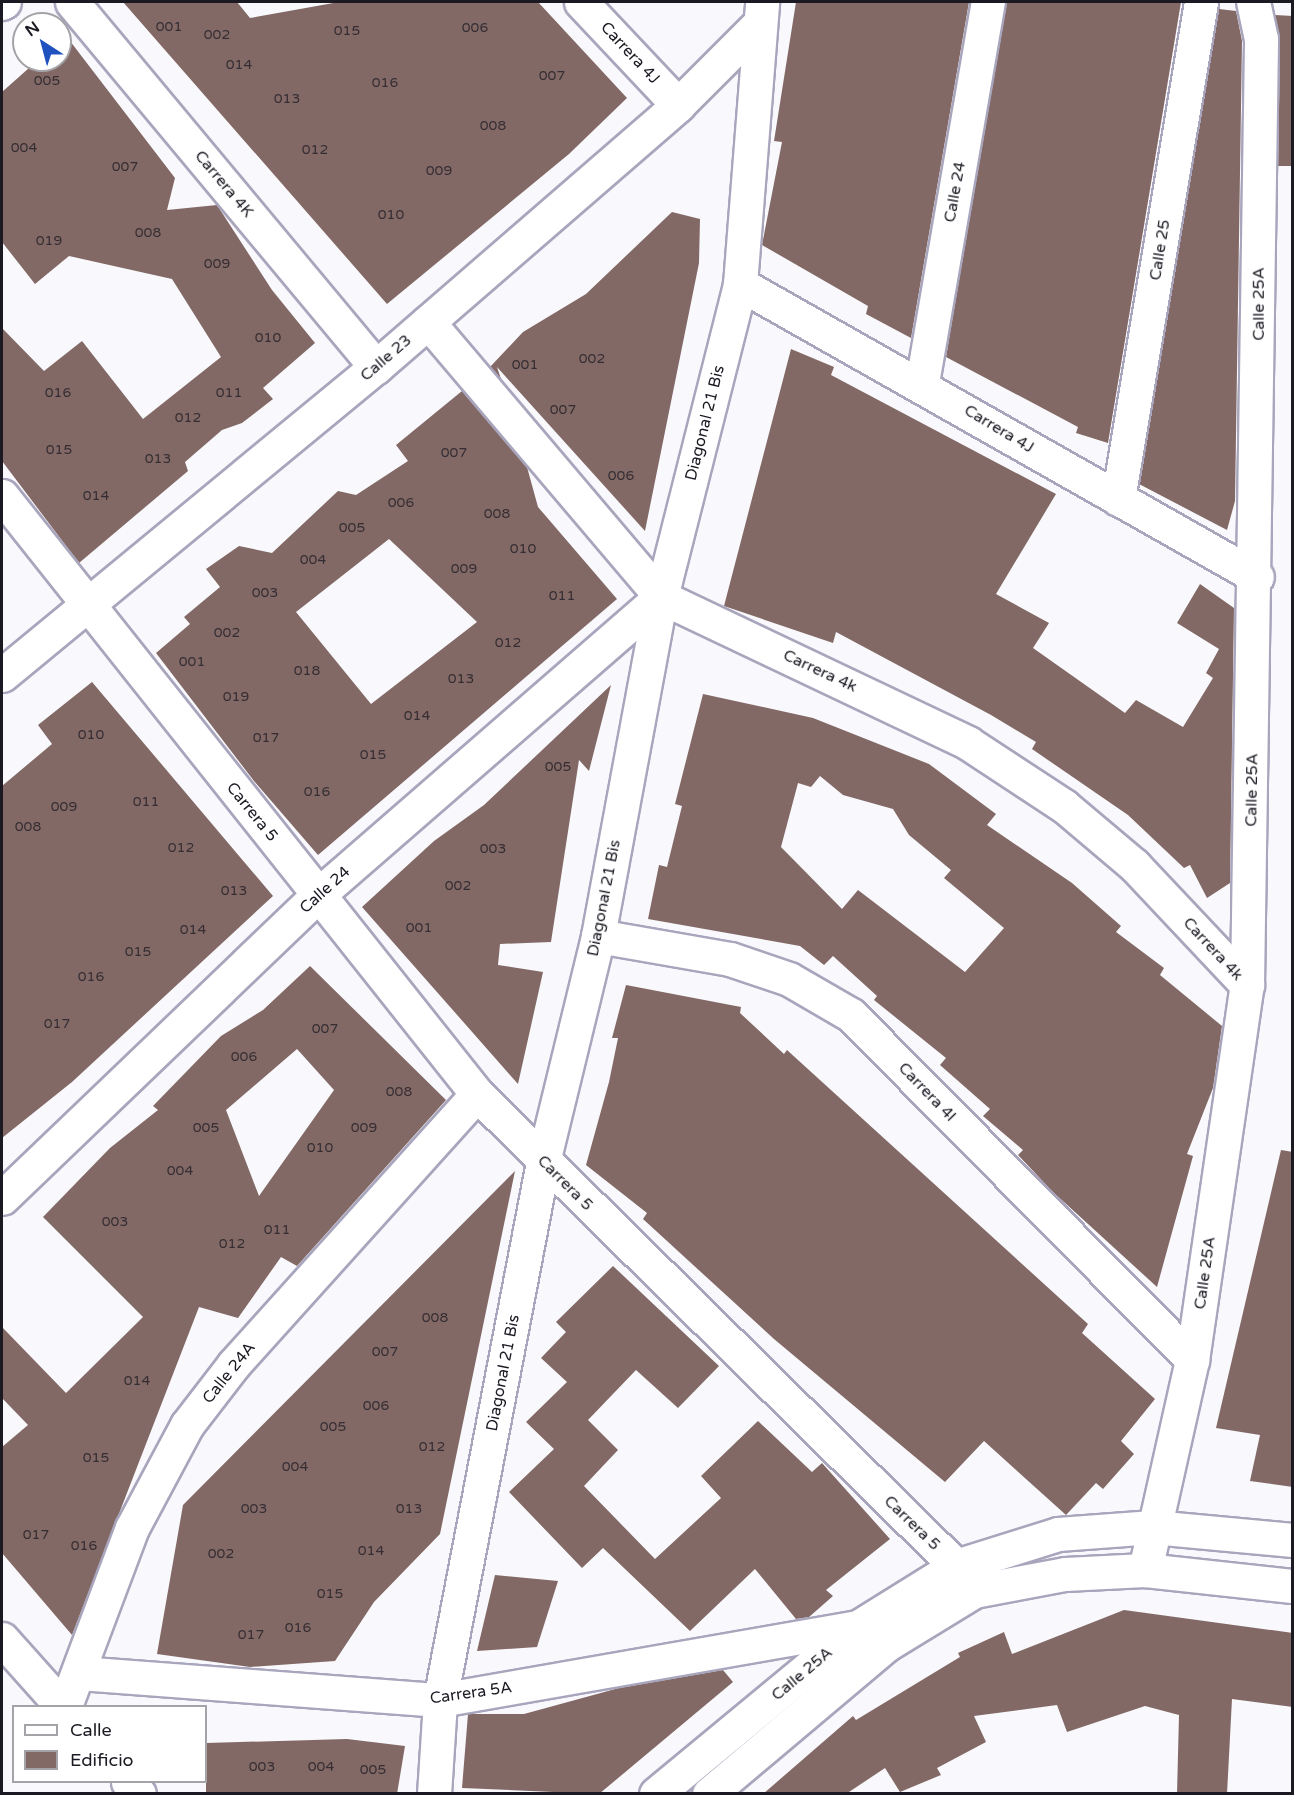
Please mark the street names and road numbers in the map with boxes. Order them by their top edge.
street label: Carrera 4J [596,18,664,88]
street label: Carrera 4K [191,147,257,221]
street label: Calle 24 [940,160,970,224]
street label: Calle 25 [1146,218,1174,282]
street label: Calle 25A [1249,267,1269,341]
street label: Calle 23 [357,331,415,385]
street label: Diagonal 21 Bis [681,363,729,483]
street label: Carrera 4J [961,401,1037,457]
street label: Carrera 4k [780,646,860,696]
street label: Calle 25A [1242,753,1262,827]
street label: Carrera 5 [222,779,282,845]
street label: Diagonal 21 Bis [583,838,625,958]
street label: Calle 24 [296,862,354,918]
street label: Carrera 4k [1179,913,1247,985]
street label: Carrera 4l [894,1059,960,1125]
street label: Carrera 5 [533,1151,597,1215]
street label: Calle 25A [1190,1235,1220,1311]
street label: Diagonal 21 Bis [482,1313,524,1433]
street label: Calle 24A [198,1338,260,1408]
street label: Carrera 5 [880,1492,944,1554]
street label: Calle 25A [768,1643,836,1705]
street label: Carrera 5A [429,1678,513,1708]

